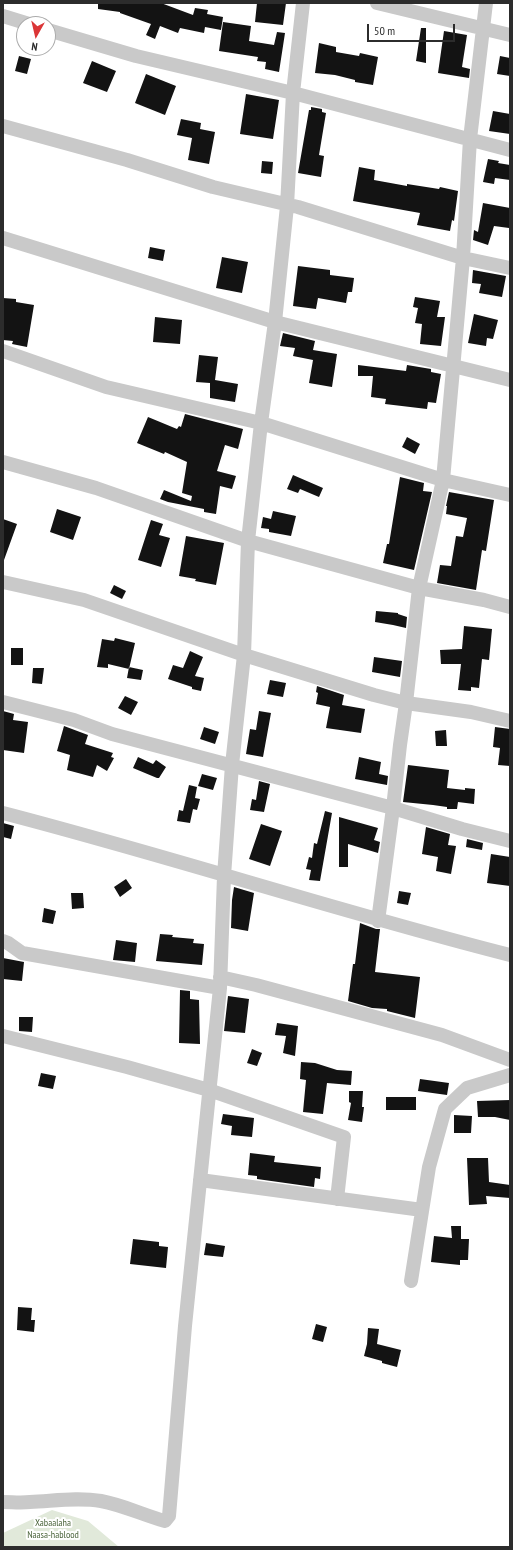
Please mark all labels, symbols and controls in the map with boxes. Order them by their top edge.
north arrow [16,16,56,56]
scale bar [369,16,457,42]
text: 50 m [374,23,395,38]
text: N [31,40,38,54]
park label: Xabaalaha Naasa-hablood [27,1517,79,1540]

